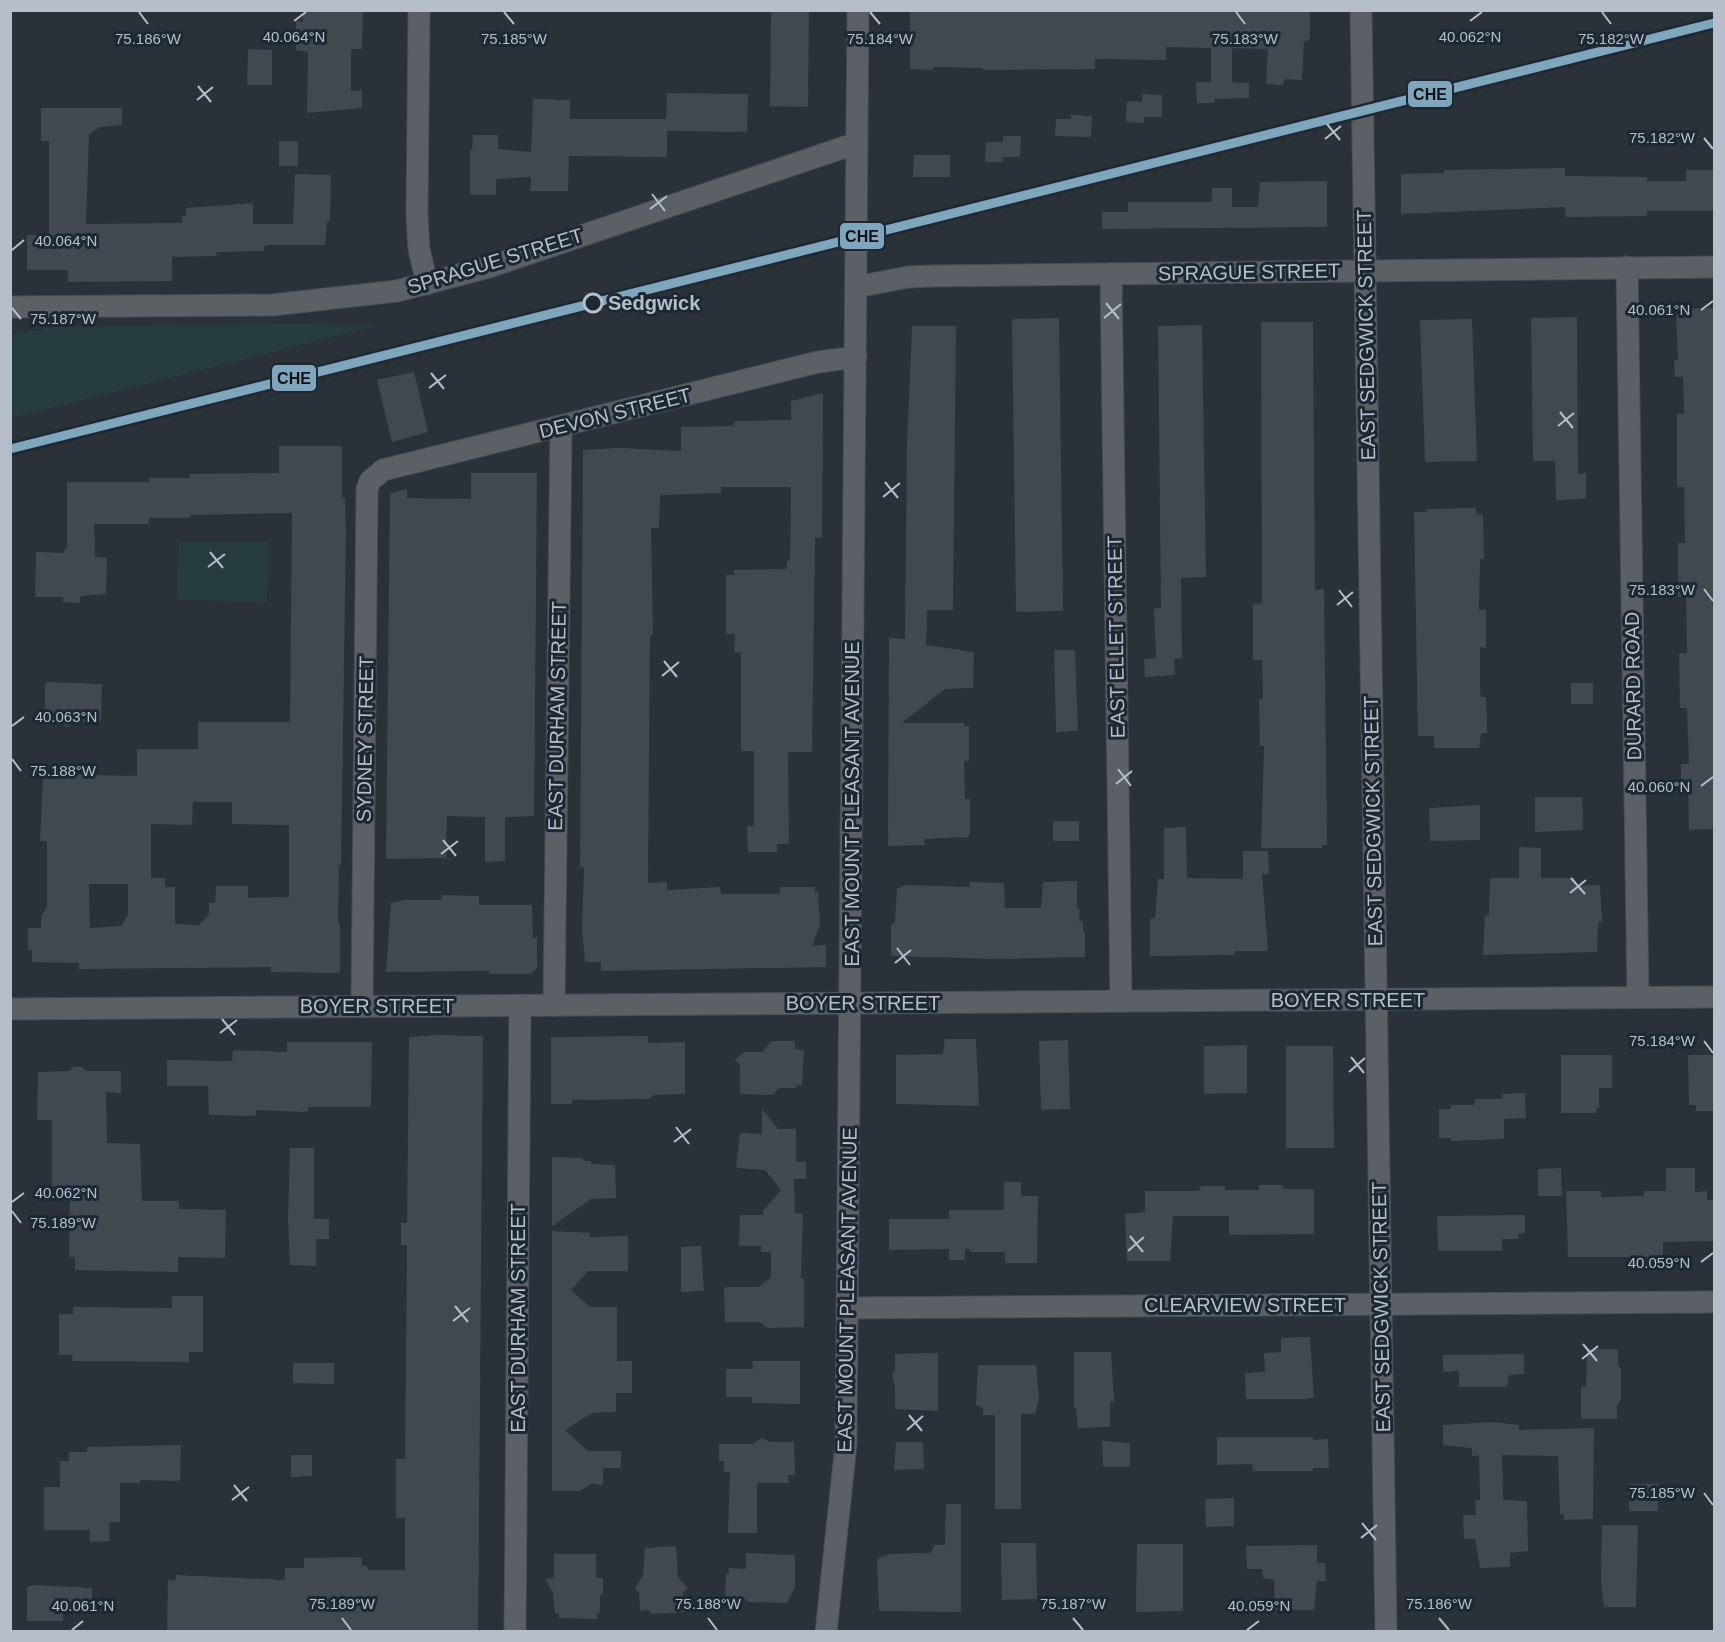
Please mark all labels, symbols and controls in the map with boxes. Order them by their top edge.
text: 40.064°N [263,28,325,45]
text: 40.062°N [1439,28,1501,45]
text: 75.186°W [115,30,182,47]
text: 75.185°W [481,30,548,47]
text: 75.184°W [847,30,914,47]
text: 75.183°W [1212,30,1279,47]
text: 75.182°W [1578,30,1645,47]
line badge: CHE [1407,80,1453,108]
text: CHE [1413,86,1447,103]
text: 75.182°W [1629,129,1696,146]
street label: EAST SEDGWICK STREET [1353,209,1379,461]
line badge: CHE [839,222,885,250]
street label: SPRAGUE STREET [405,224,585,298]
text: CHE [845,228,879,245]
text: 40.064°N [35,232,97,249]
street label: SPRAGUE STREET [1158,259,1340,285]
place label: Sedgwick [608,292,701,314]
marker: Sedgwick [583,293,603,313]
text: 40.061°N [1628,301,1690,318]
text: 75.187°W [30,310,97,327]
line badge: CHE [271,364,317,392]
text: CHE [277,370,311,387]
street label: DEVON STREET [537,384,693,442]
street label: EAST ELLET STREET [1103,535,1129,739]
text: 75.183°W [1629,581,1696,598]
street label: EAST DURHAM STREET [544,601,570,831]
street label: DURARD ROAD [1621,611,1645,761]
street label: EAST MOUNT PLEASANT AVENUE [841,641,863,967]
street label: SYDNEY STREET [353,656,377,822]
street label: EAST SEDGWICK STREET [1360,695,1386,947]
text: 40.063°N [35,708,97,725]
text: 75.188°W [30,762,97,779]
text: 40.060°N [1628,778,1690,795]
street label: BOYER STREET [1271,989,1425,1011]
street label: BOYER STREET [786,992,940,1014]
street label: BOYER STREET [300,995,454,1017]
text: 75.184°W [1629,1032,1696,1049]
street label: EAST MOUNT PLEASANT AVENUE [833,1127,861,1453]
street label: EAST SEDGWICK STREET [1368,1181,1394,1433]
text: 40.062°N [35,1184,97,1201]
street label: EAST DURHAM STREET [507,1203,529,1433]
text: 75.189°W [30,1214,97,1231]
text: 40.059°N [1628,1254,1690,1271]
street label: CLEARVIEW STREET [1144,1294,1346,1316]
text: 75.185°W [1629,1484,1696,1501]
text: 75.189°W [309,1595,376,1612]
text: 75.188°W [675,1595,742,1612]
text: 75.187°W [1040,1595,1107,1612]
text: 75.186°W [1406,1595,1473,1612]
text: 40.061°N [52,1597,114,1614]
text: 40.059°N [1228,1597,1290,1614]

